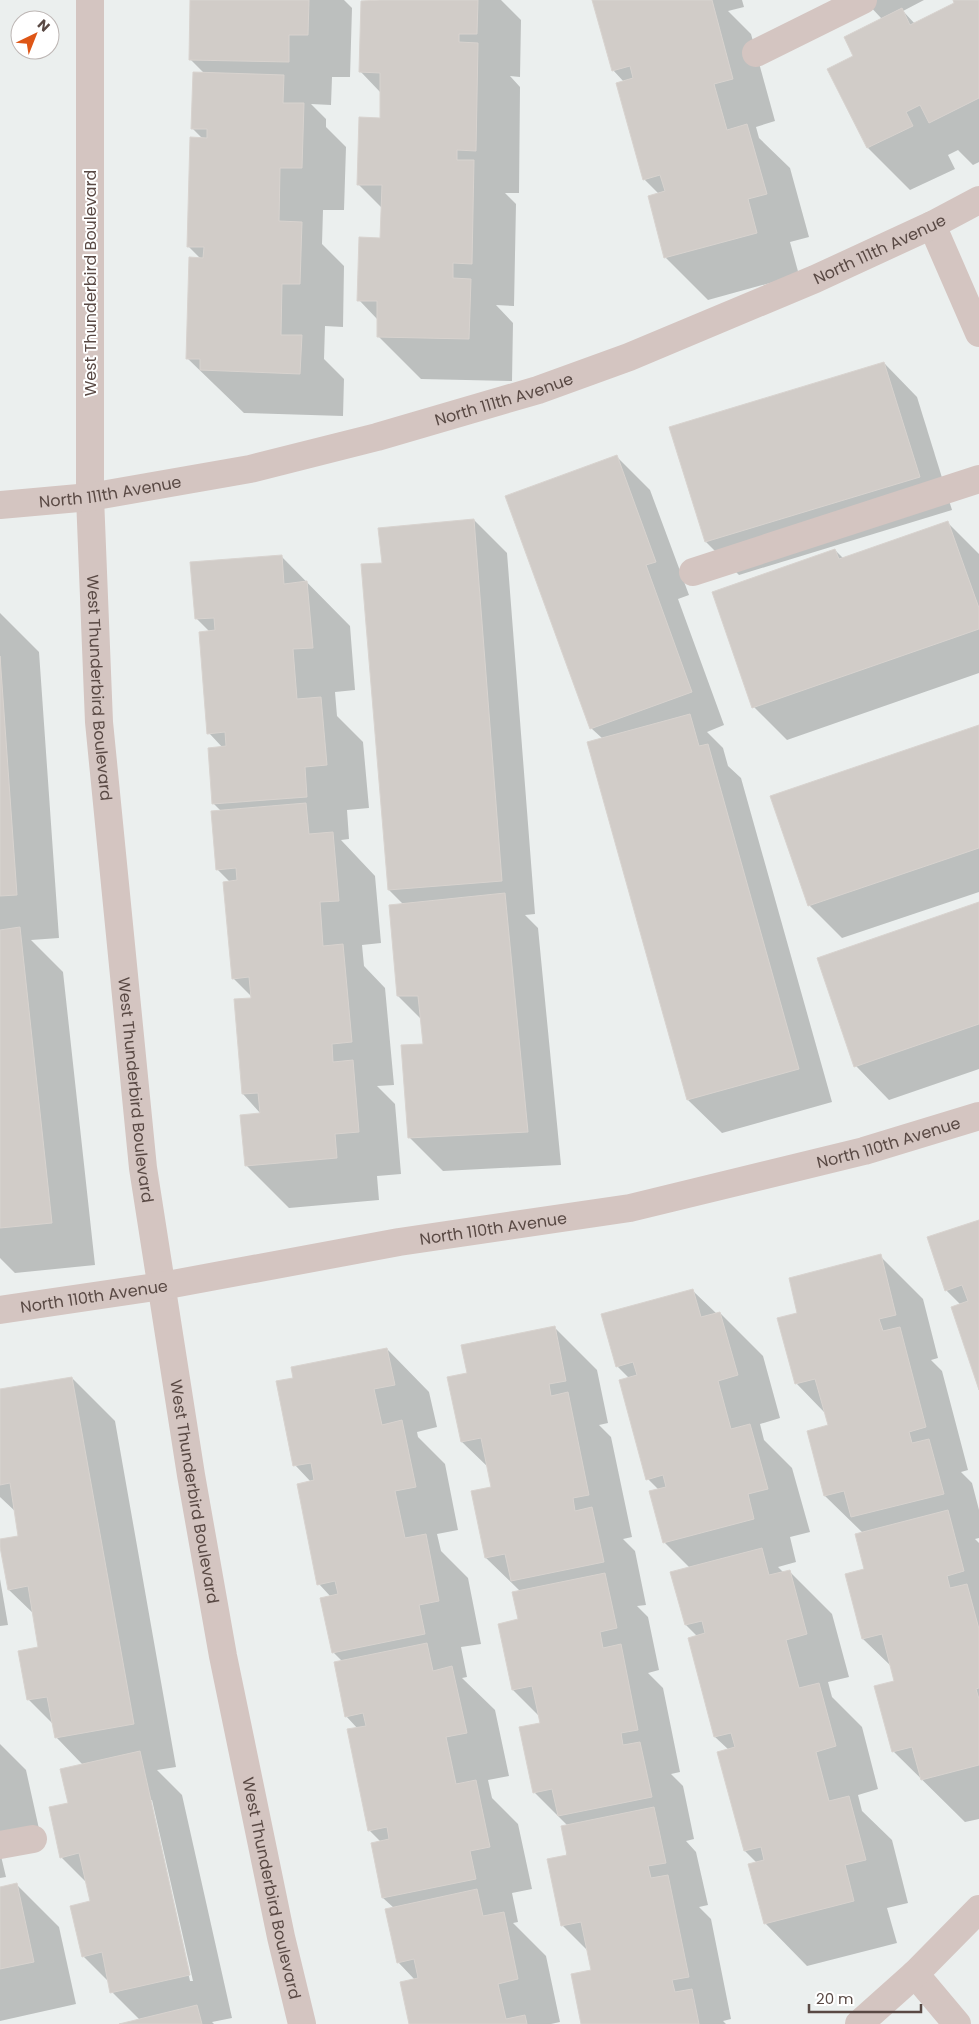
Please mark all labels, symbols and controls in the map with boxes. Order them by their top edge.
north arrow [10,10,60,60]
text: N [33,15,55,36]
street label: West Thunderbird Boulevard [79,170,102,396]
street label: North 111th Avenue [809,208,950,290]
street label: North 111th Avenue [432,367,576,431]
street label: North 111th Avenue [38,470,183,513]
street label: West Thunderbird Boulevard [82,574,118,802]
street label: West Thunderbird Boulevard [113,976,160,1204]
street label: North 110th Avenue [814,1111,963,1174]
street label: North 110th Avenue [418,1206,568,1250]
street label: North 110th Avenue [19,1274,170,1318]
street label: West Thunderbird Boulevard [165,1378,225,1605]
street label: West Thunderbird Boulevard [237,1775,307,2002]
scale bar [809,1982,922,2014]
text: 20 m [816,1988,854,2009]

